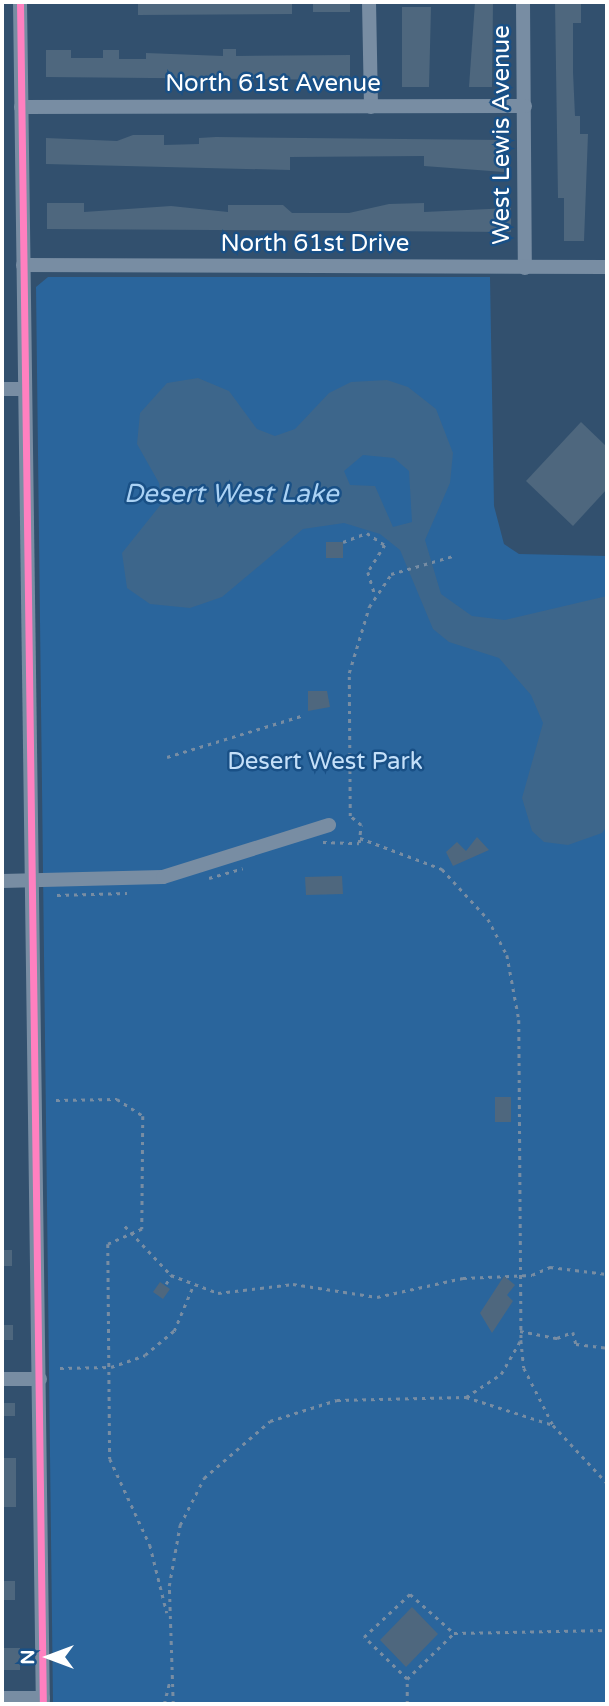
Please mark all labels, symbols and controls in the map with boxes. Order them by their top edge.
street label: West Lewis Avenue [488,25,516,245]
street label: North 61st Avenue [165,70,381,98]
street label: North 61st Drive [221,230,409,258]
water label: Desert West Lake [124,478,338,510]
park label: Desert West Park [227,748,423,776]
north arrow [14,1622,84,1692]
text: N [17,1649,39,1665]

